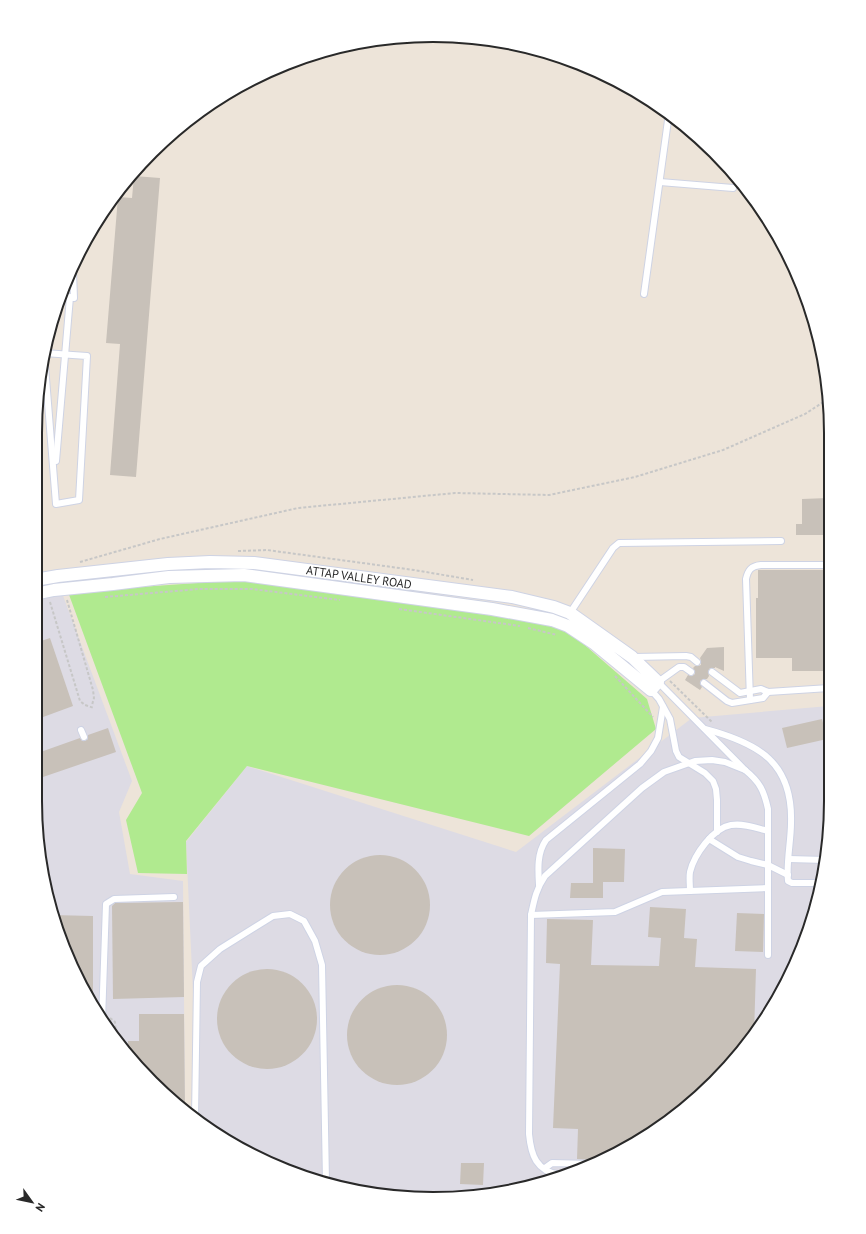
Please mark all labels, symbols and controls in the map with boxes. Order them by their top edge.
street label: ATTAP VALLEY ROAD [305,562,413,592]
north arrow [12,1182,52,1222]
text: N [33,1201,48,1214]

